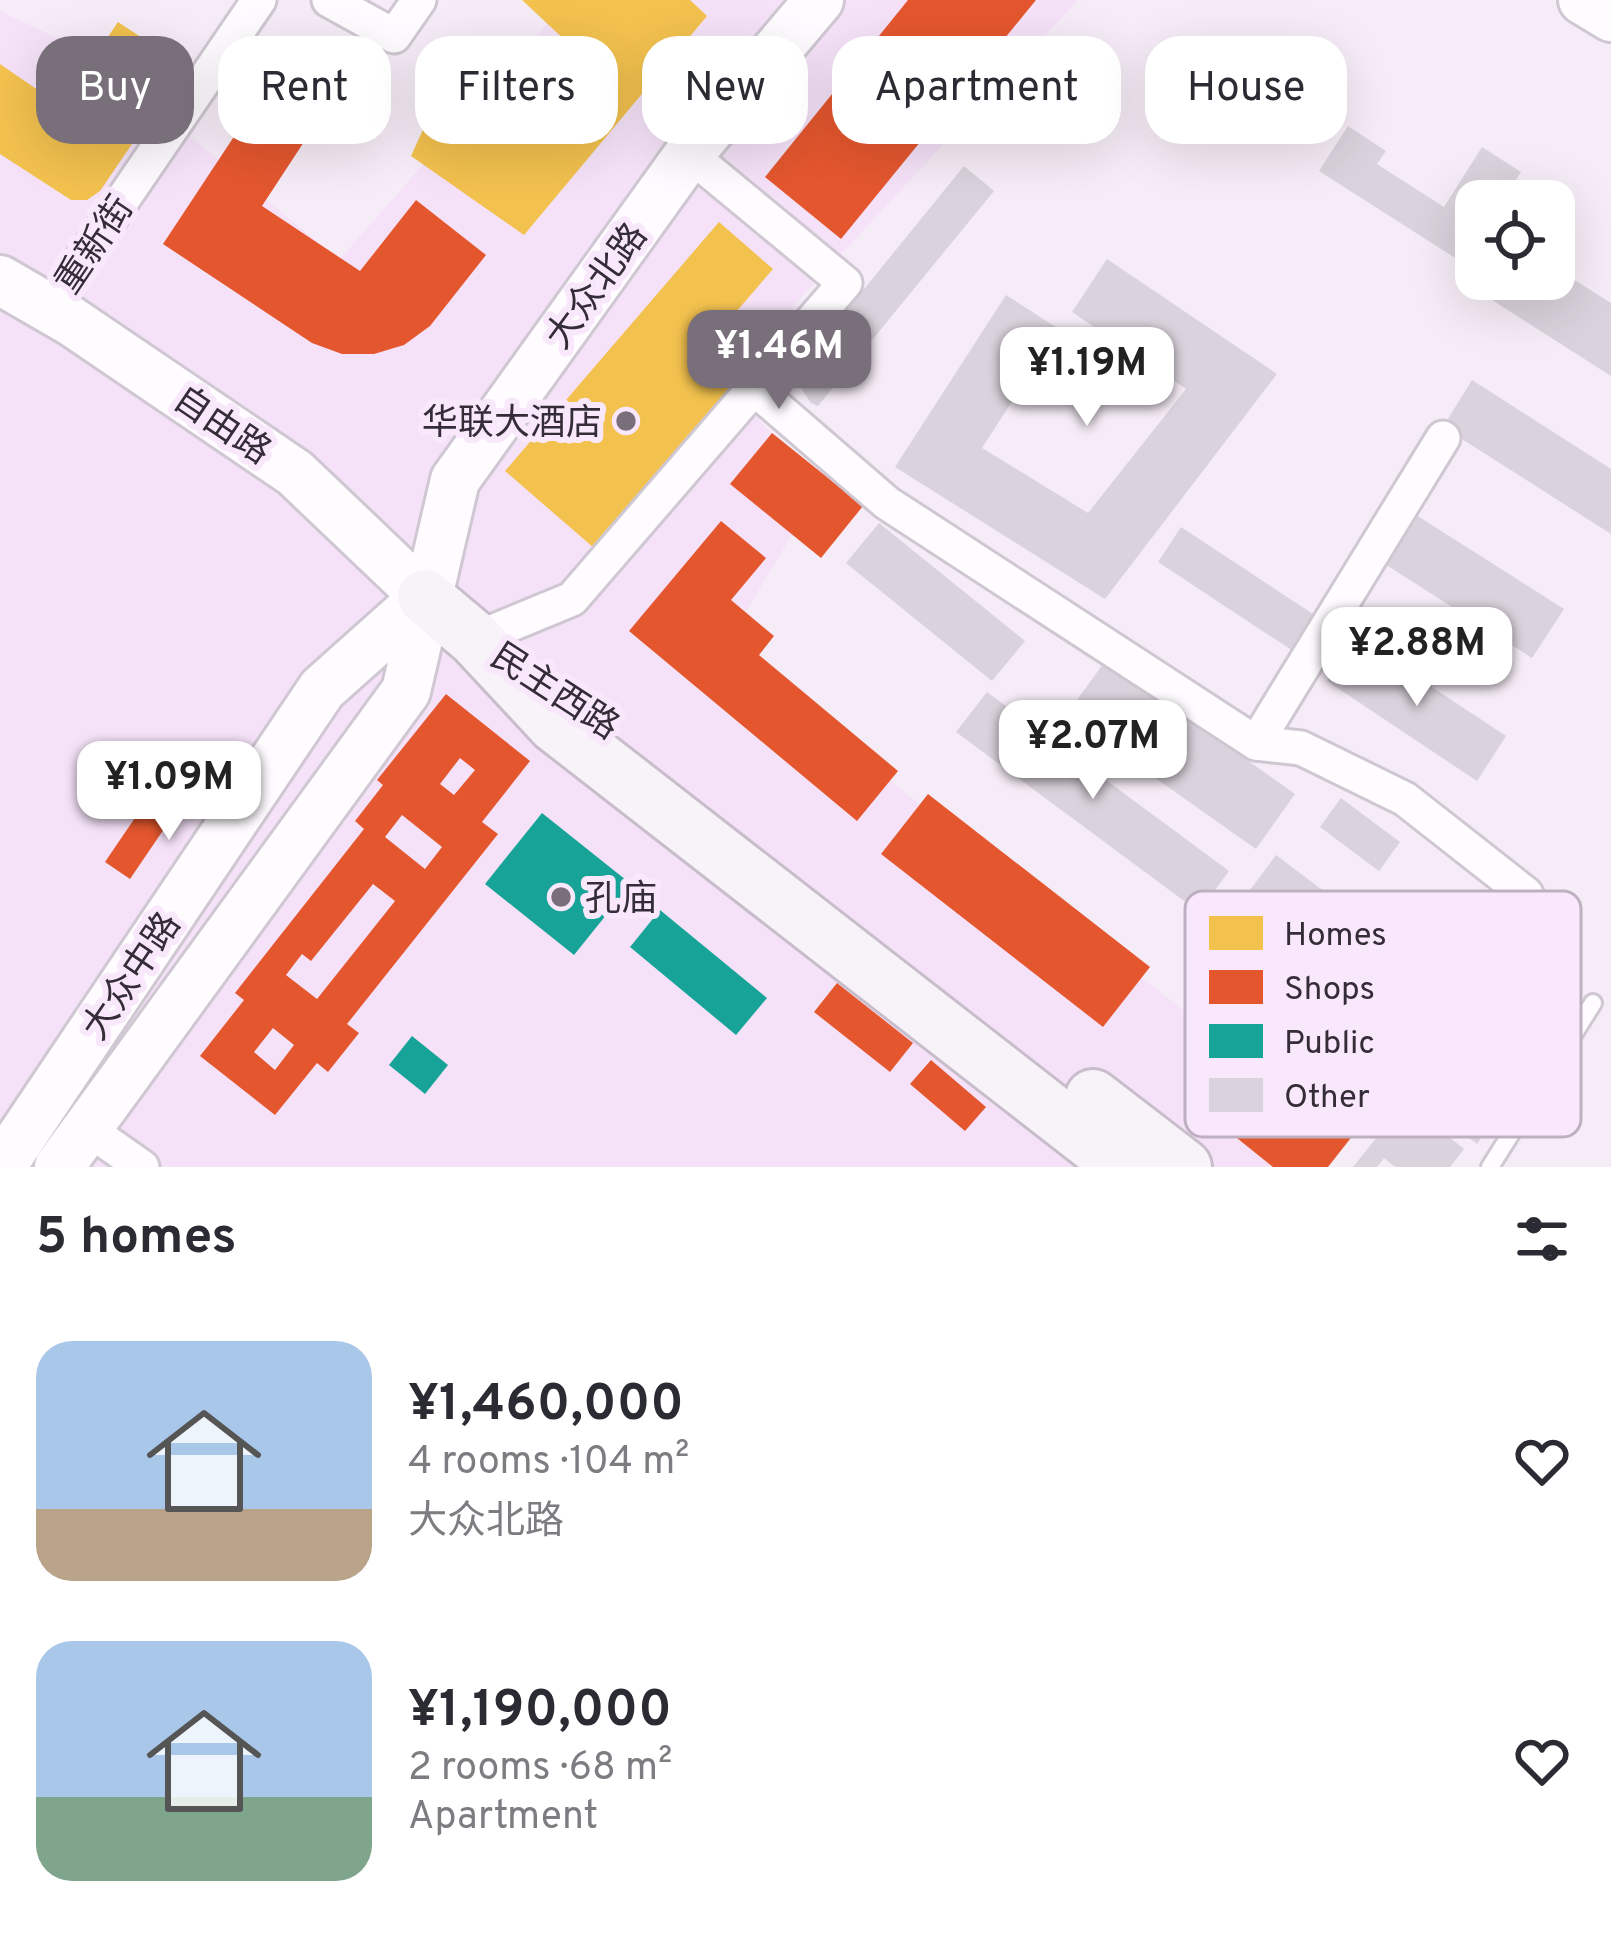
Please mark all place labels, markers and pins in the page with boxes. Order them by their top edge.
pin: ¥1.46M [681,310,877,412]
pin: ¥1.19M [989,327,1185,429]
place label: 华联大酒店 [422,402,602,448]
marker: 华联大酒店 [613,408,639,434]
pin: ¥2.88M [1319,607,1515,709]
pin: ¥2.07M [995,700,1191,802]
pin: ¥1.09M [71,741,267,843]
place label: 孔庙 [585,878,657,924]
marker: 孔庙 [548,884,574,910]

